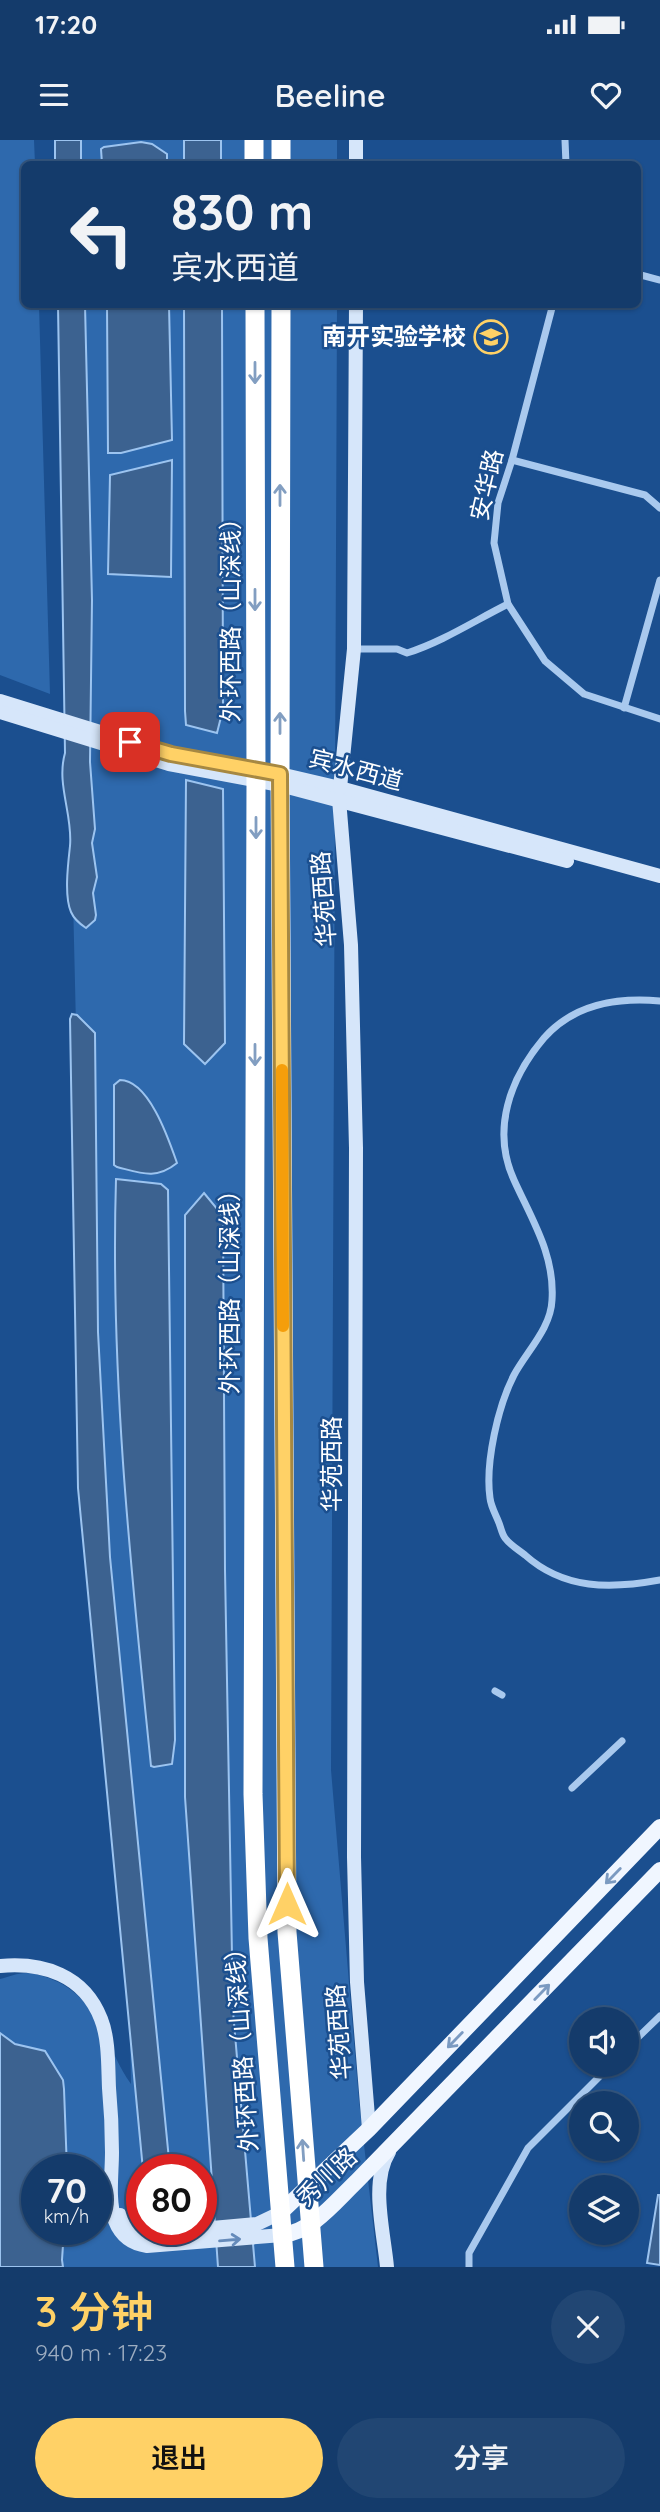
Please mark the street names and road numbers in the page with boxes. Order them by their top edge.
street label: 安华路 [463,446,509,523]
street label: 外环西路（山深线） [215,506,245,722]
street label: 宾水西道 [306,742,407,796]
street label: 华苑西路 [305,850,341,948]
street label: 外环西路（山深线） [214,1178,244,1394]
street label: 华苑西路 [316,1416,346,1512]
street label: 外环西路（山深线） [219,1935,263,2153]
street label: 华苑西路 [320,1983,356,2081]
street label: 秀川路 [290,2141,363,2212]

